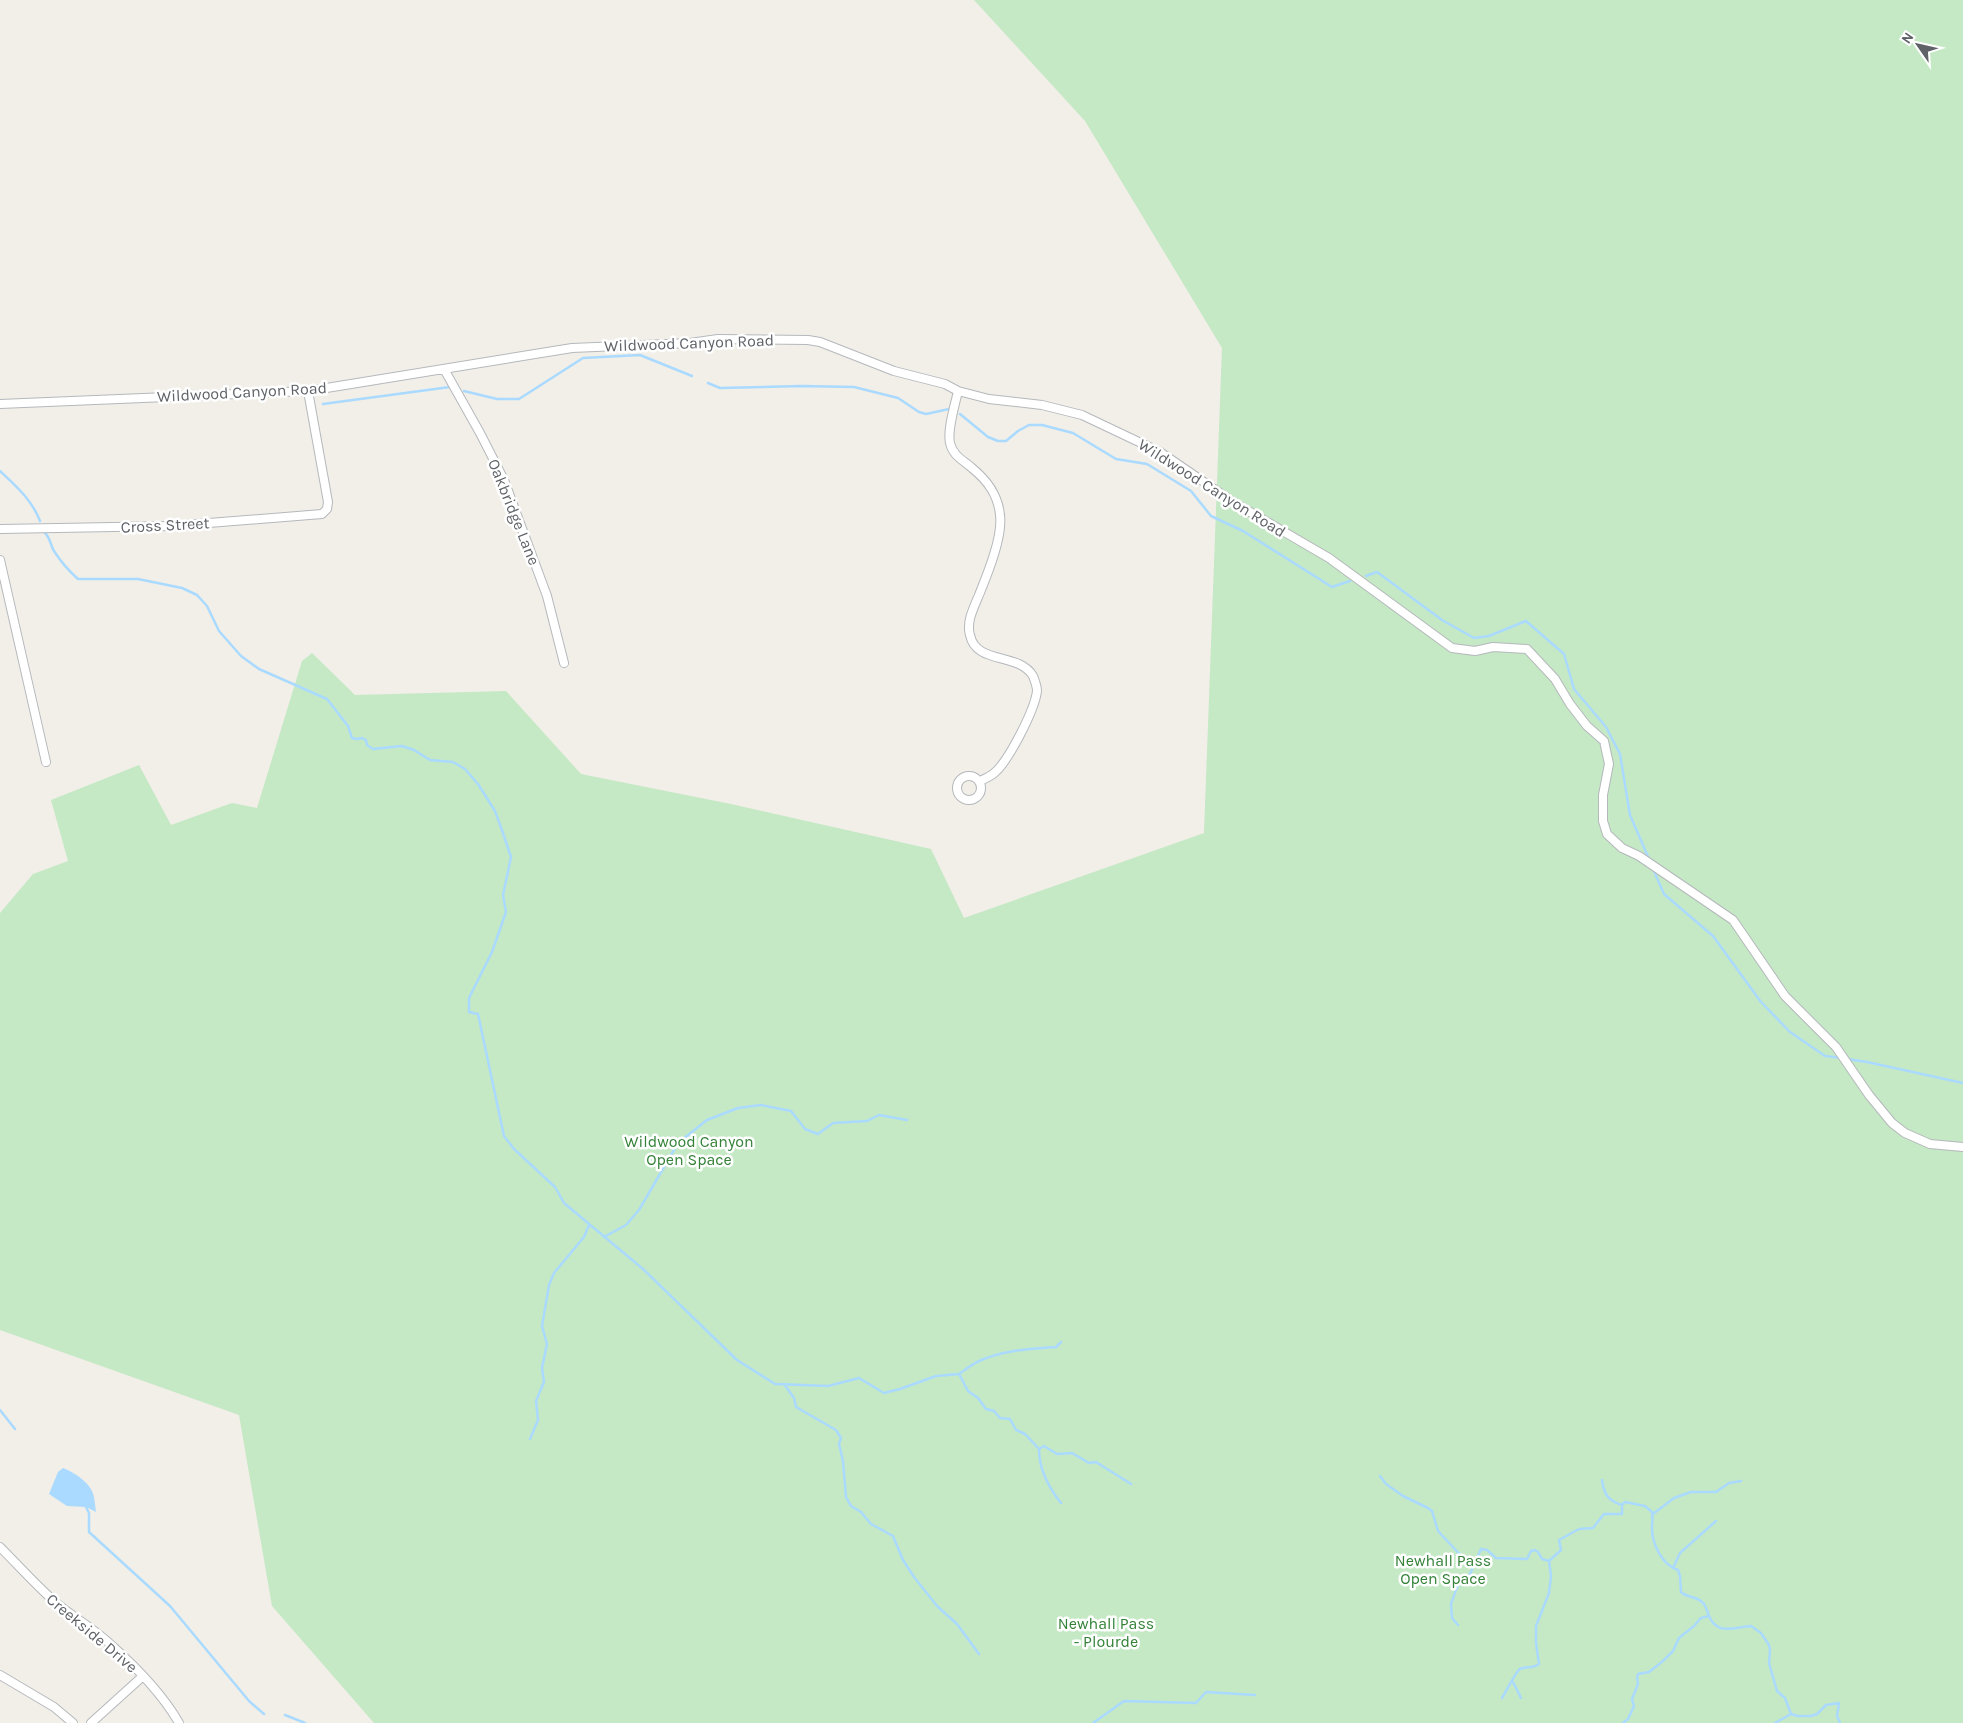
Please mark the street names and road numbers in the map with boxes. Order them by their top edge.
street label: Wildwood Canyon Road [604,331,774,355]
street label: Wildwood Canyon Road [157,378,327,406]
street label: Wildwood Canyon Road [1135,435,1289,541]
street label: Oakbridge Lane [484,456,544,568]
street label: Cross Street [120,513,210,537]
street label: Creekside Drive [43,1589,141,1677]

